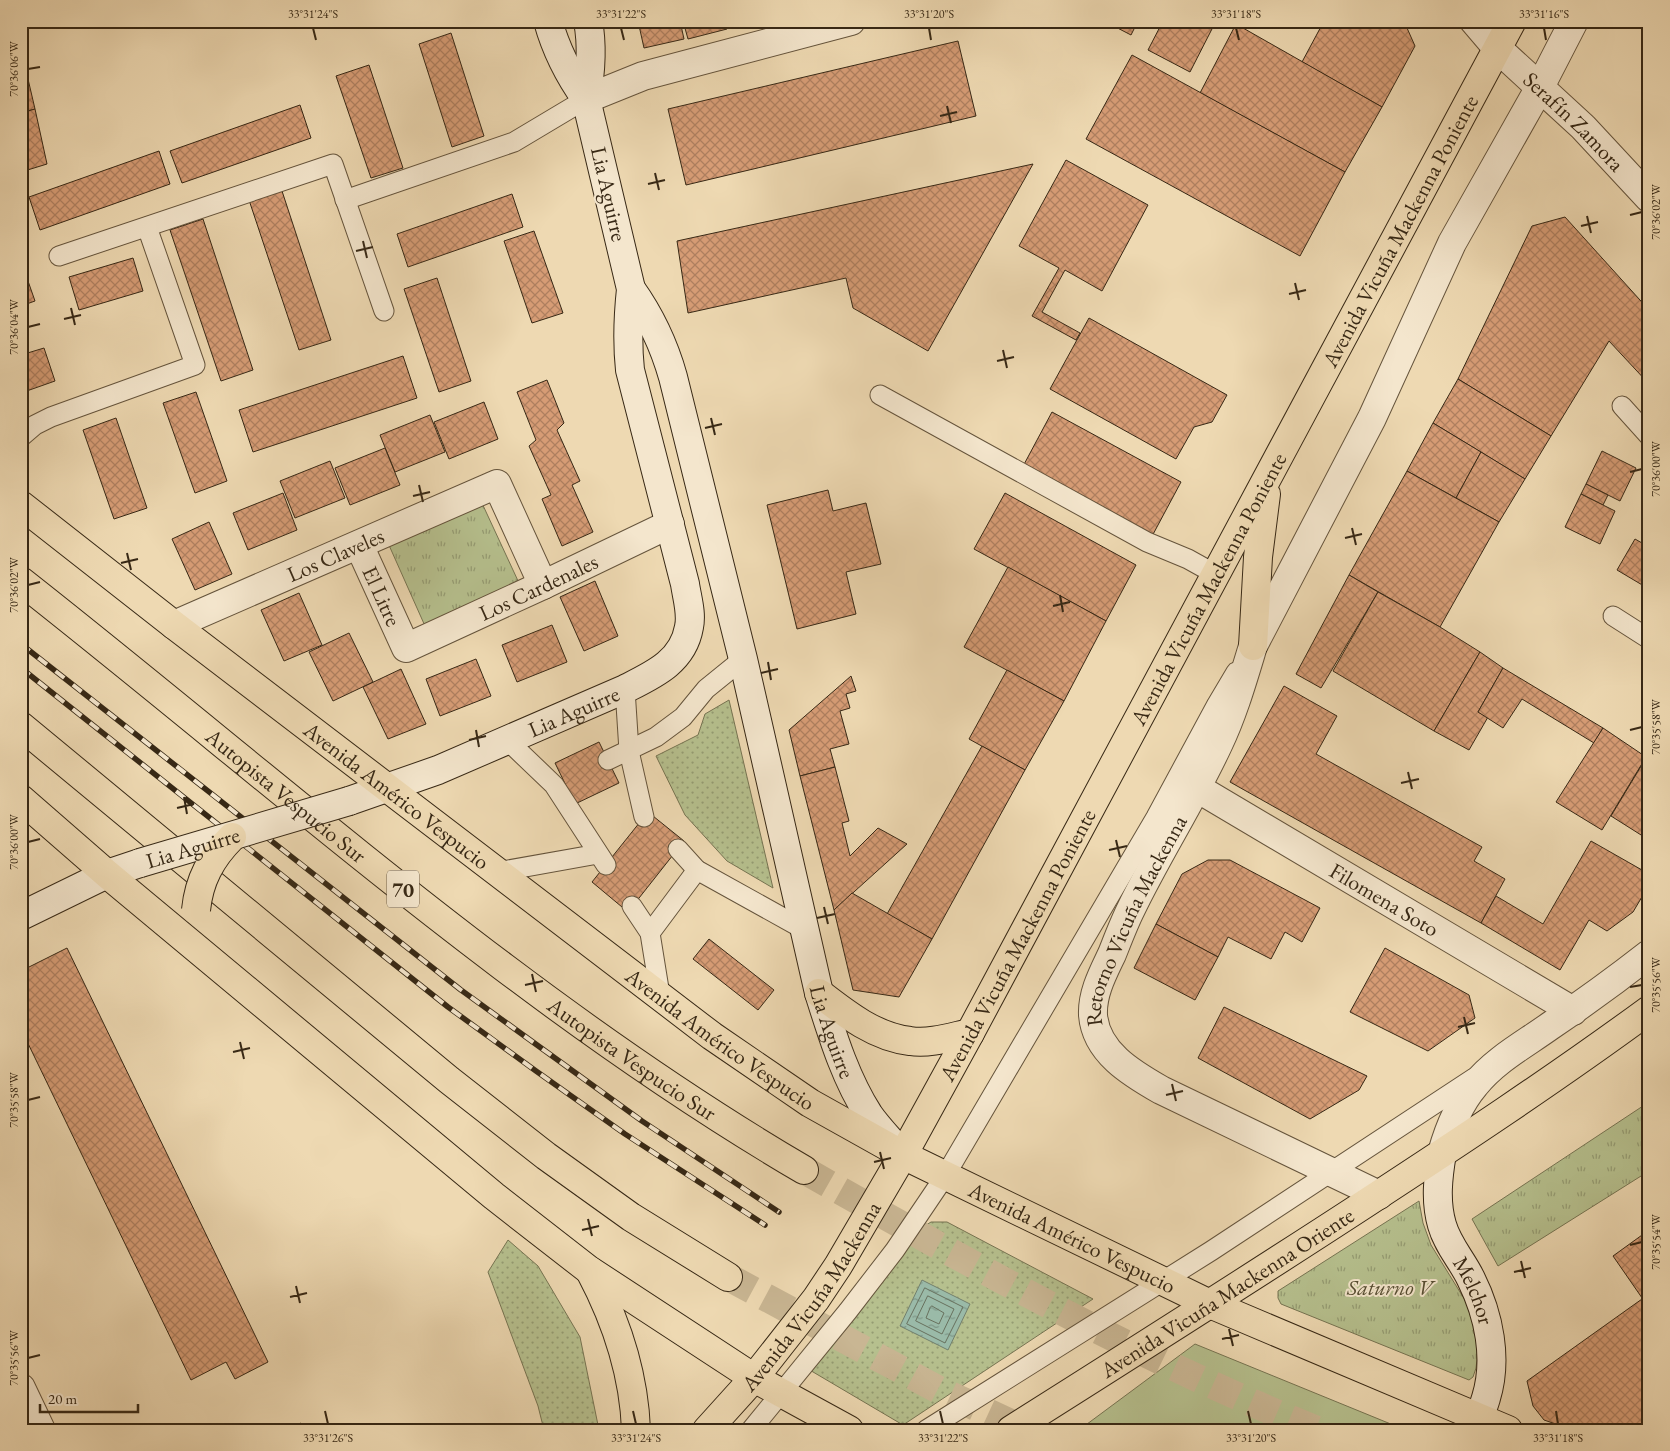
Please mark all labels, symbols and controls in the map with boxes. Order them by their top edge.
text: 33°31'24"S [288,6,338,22]
text: 33°31'22"S [596,6,646,22]
text: 33°31'20"S [904,6,954,22]
text: 33°31'18"S [1211,6,1261,22]
text: 33°31'16"S [1519,6,1569,22]
text: 70°36'06"W [6,40,22,97]
street label: Serafín Zamora [1517,65,1631,178]
street label: Avenida Vicuña Mackenna Poniente [1314,89,1485,373]
street label: Lia Aguirre [584,144,634,245]
text: 70°36'02"W [1648,183,1664,240]
text: 70°36'04"W [6,298,22,355]
text: 70°36'00"W [1648,440,1664,497]
street label: Avenida Vicuña Mackenna Poniente [1123,447,1293,731]
street label: Los Claveles [282,521,388,589]
street label: Los Cardenales [474,546,603,627]
text: 70°36'02"W [6,556,22,613]
street label: El Litre [356,561,409,631]
street label: Lia Aguirre [524,679,624,744]
text: 70°35'58"W [1648,698,1664,755]
street label: Avenida Américo Vespucio [297,714,496,876]
street label: Autopista Vespucio Sur [199,721,373,870]
street label: Avenida Vicuña Mackenna Poniente [932,803,1102,1087]
street label: Retorno Vicuña Mackenna [1078,809,1193,1028]
text: 70°36'00"W [6,813,22,870]
street label: Lia Aguirre [142,820,244,875]
street label: Filomena Soto [1325,856,1445,943]
road number: 70 [387,871,419,908]
text: 70°35'56"W [1648,956,1664,1013]
street label: Avenida Américo Vespucio [619,960,821,1117]
street label: Lia Aguirre [803,983,862,1083]
street label: Autopista Vespucio Sur [541,990,723,1127]
text: 70°35'58"W [6,1071,22,1128]
street label: Avenida Américo Vespucio [963,1174,1181,1300]
street label: Avenida Vicuña Mackenna [734,1196,887,1398]
street label: Avenida Vicuña Mackenna Oriente [1094,1200,1360,1385]
text: 70°35'54"W [1648,1213,1664,1270]
street label: Melchor [1447,1251,1501,1328]
park label: Saturno V [1346,1273,1436,1302]
text: 70°35'56"W [6,1329,22,1386]
scale bar [40,1381,138,1413]
text: 20 m [48,1389,77,1408]
text: 33°31'26"S [303,1430,353,1446]
text: 33°31'24"S [611,1430,661,1446]
text: 33°31'22"S [918,1430,968,1446]
text: 33°31'20"S [1226,1430,1276,1446]
text: 33°31'18"S [1533,1430,1583,1446]

